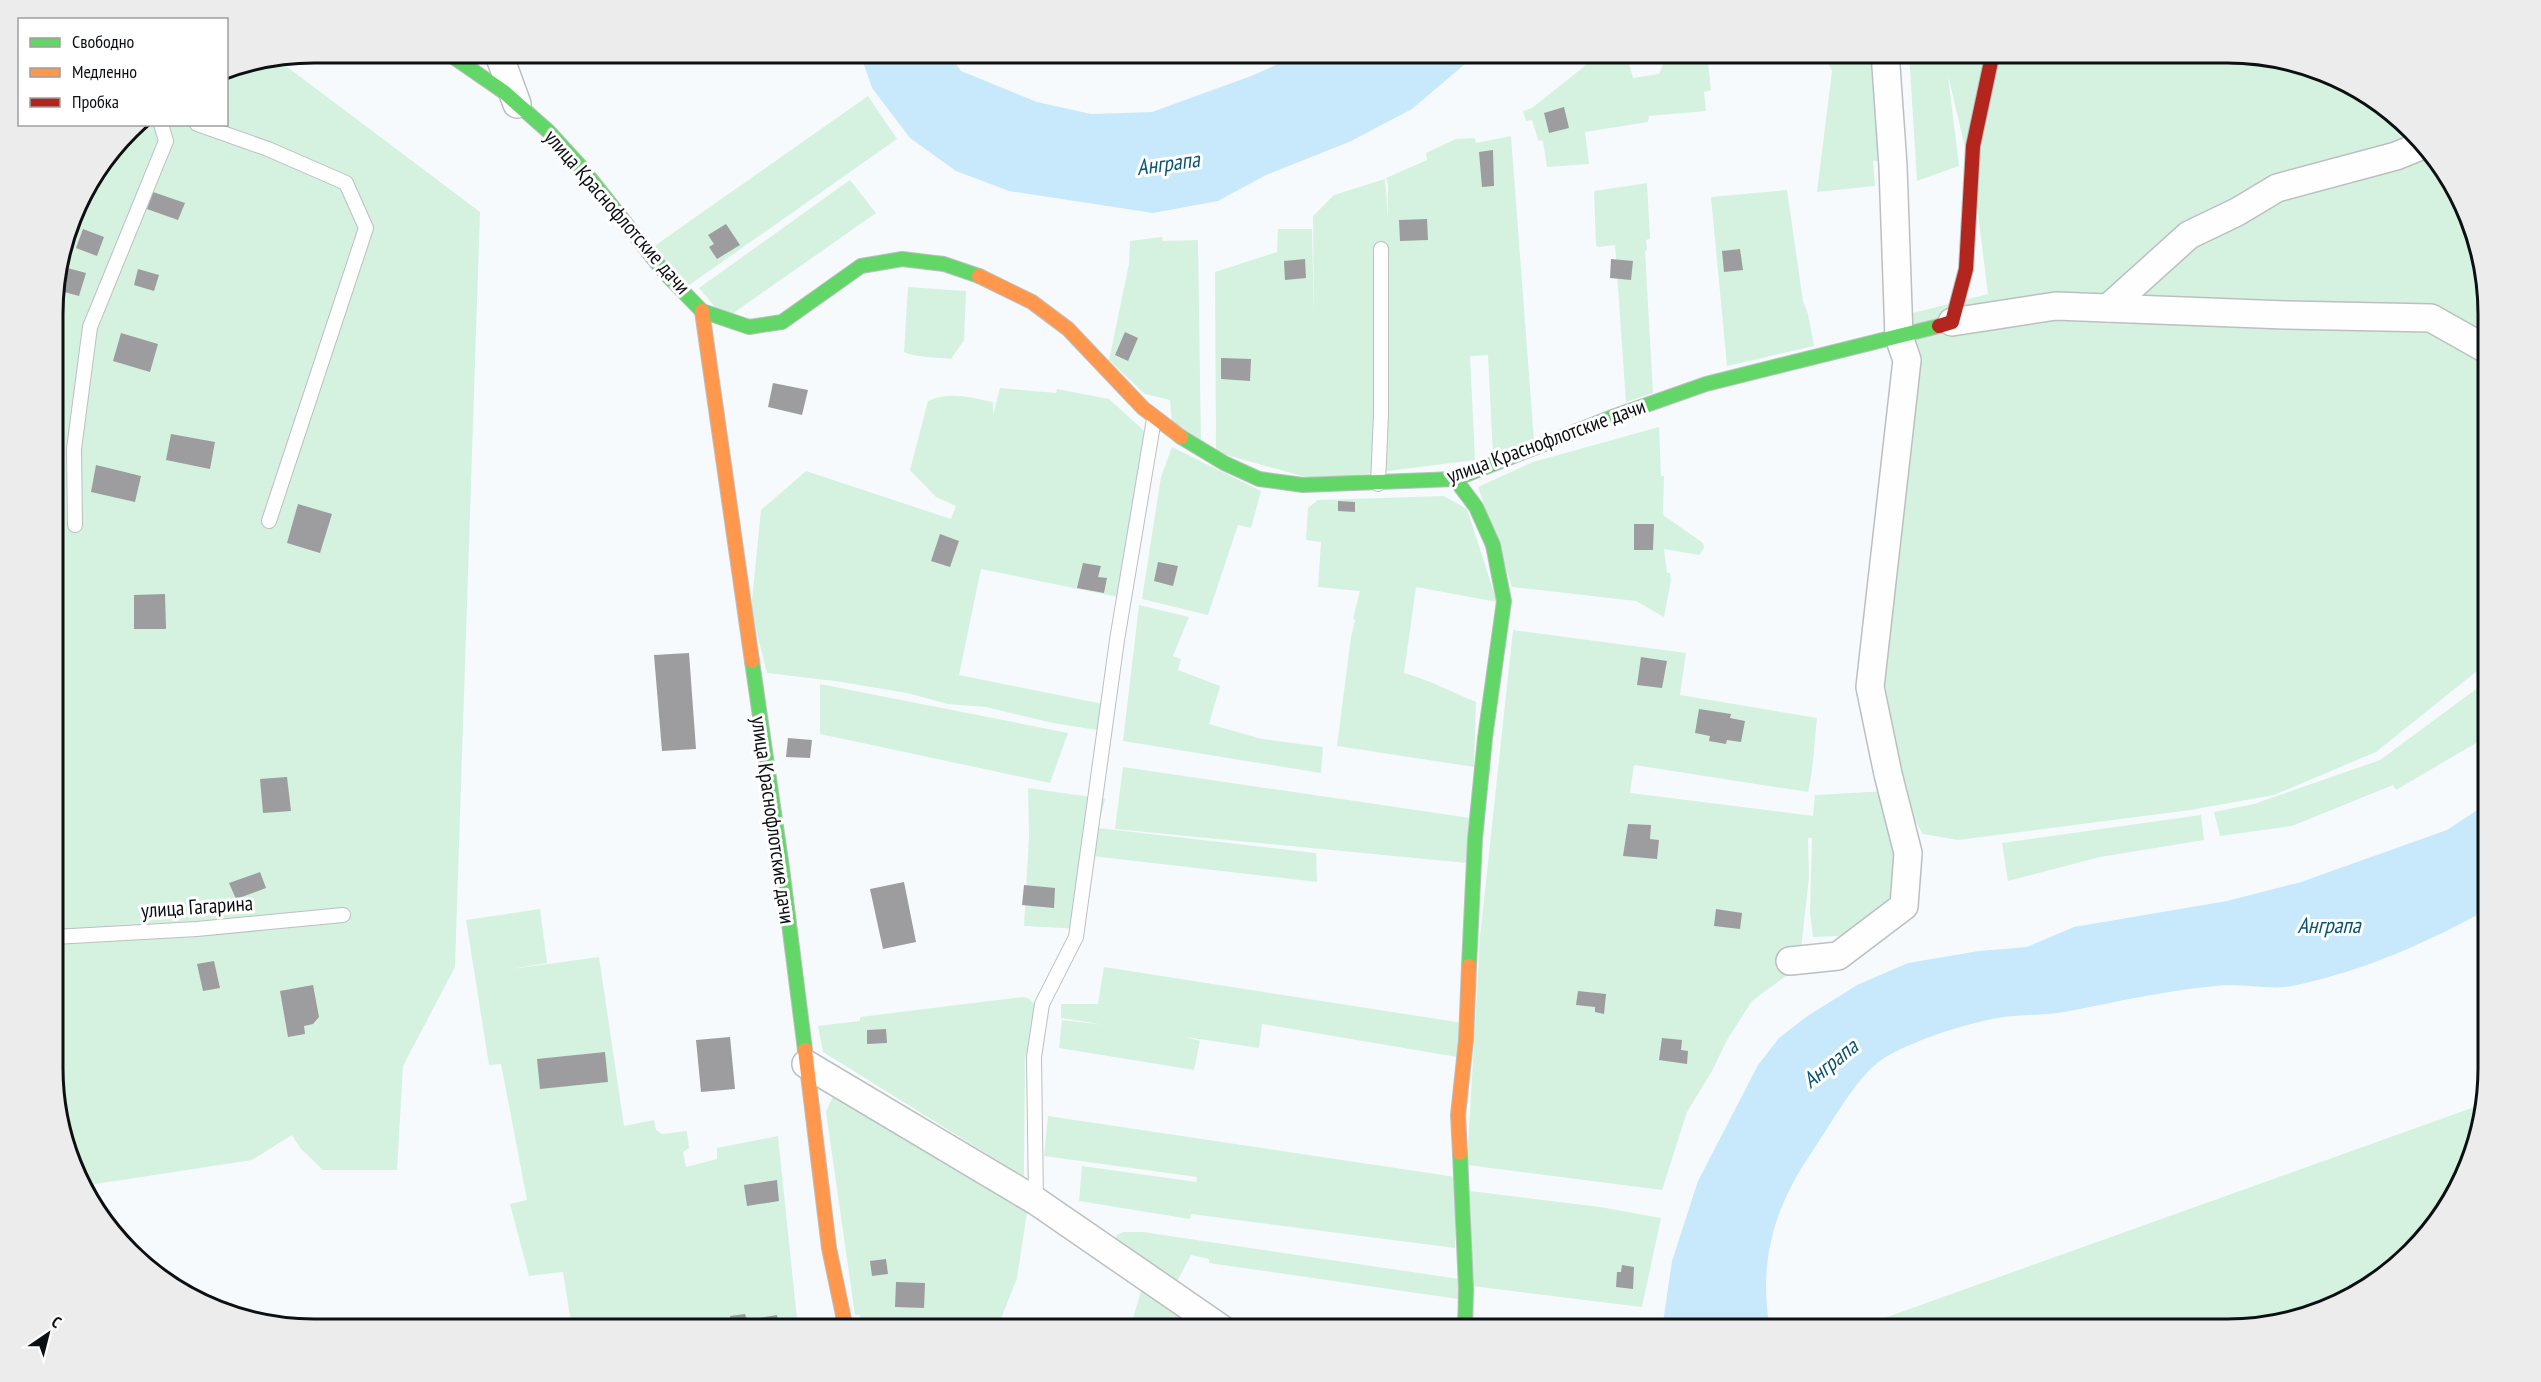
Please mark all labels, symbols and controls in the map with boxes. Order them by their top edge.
legend [18,18,228,126]
text: Свободно [72,30,135,53]
text: Медленно [72,60,137,83]
text: Пробка [72,90,119,113]
street label: улица Краснофлотские дачи [538,124,696,300]
water label: Анграпа [1135,145,1202,181]
street label: улица Краснофлотские дачи [1443,392,1649,489]
street label: улица Краснофлотские дачи [746,714,801,926]
street label: улица Гагарина [140,889,254,924]
water label: Анграпа [2297,911,2362,939]
water label: Анграпа [1797,1032,1864,1094]
north arrow [18,1304,78,1364]
text: С [48,1311,66,1332]

